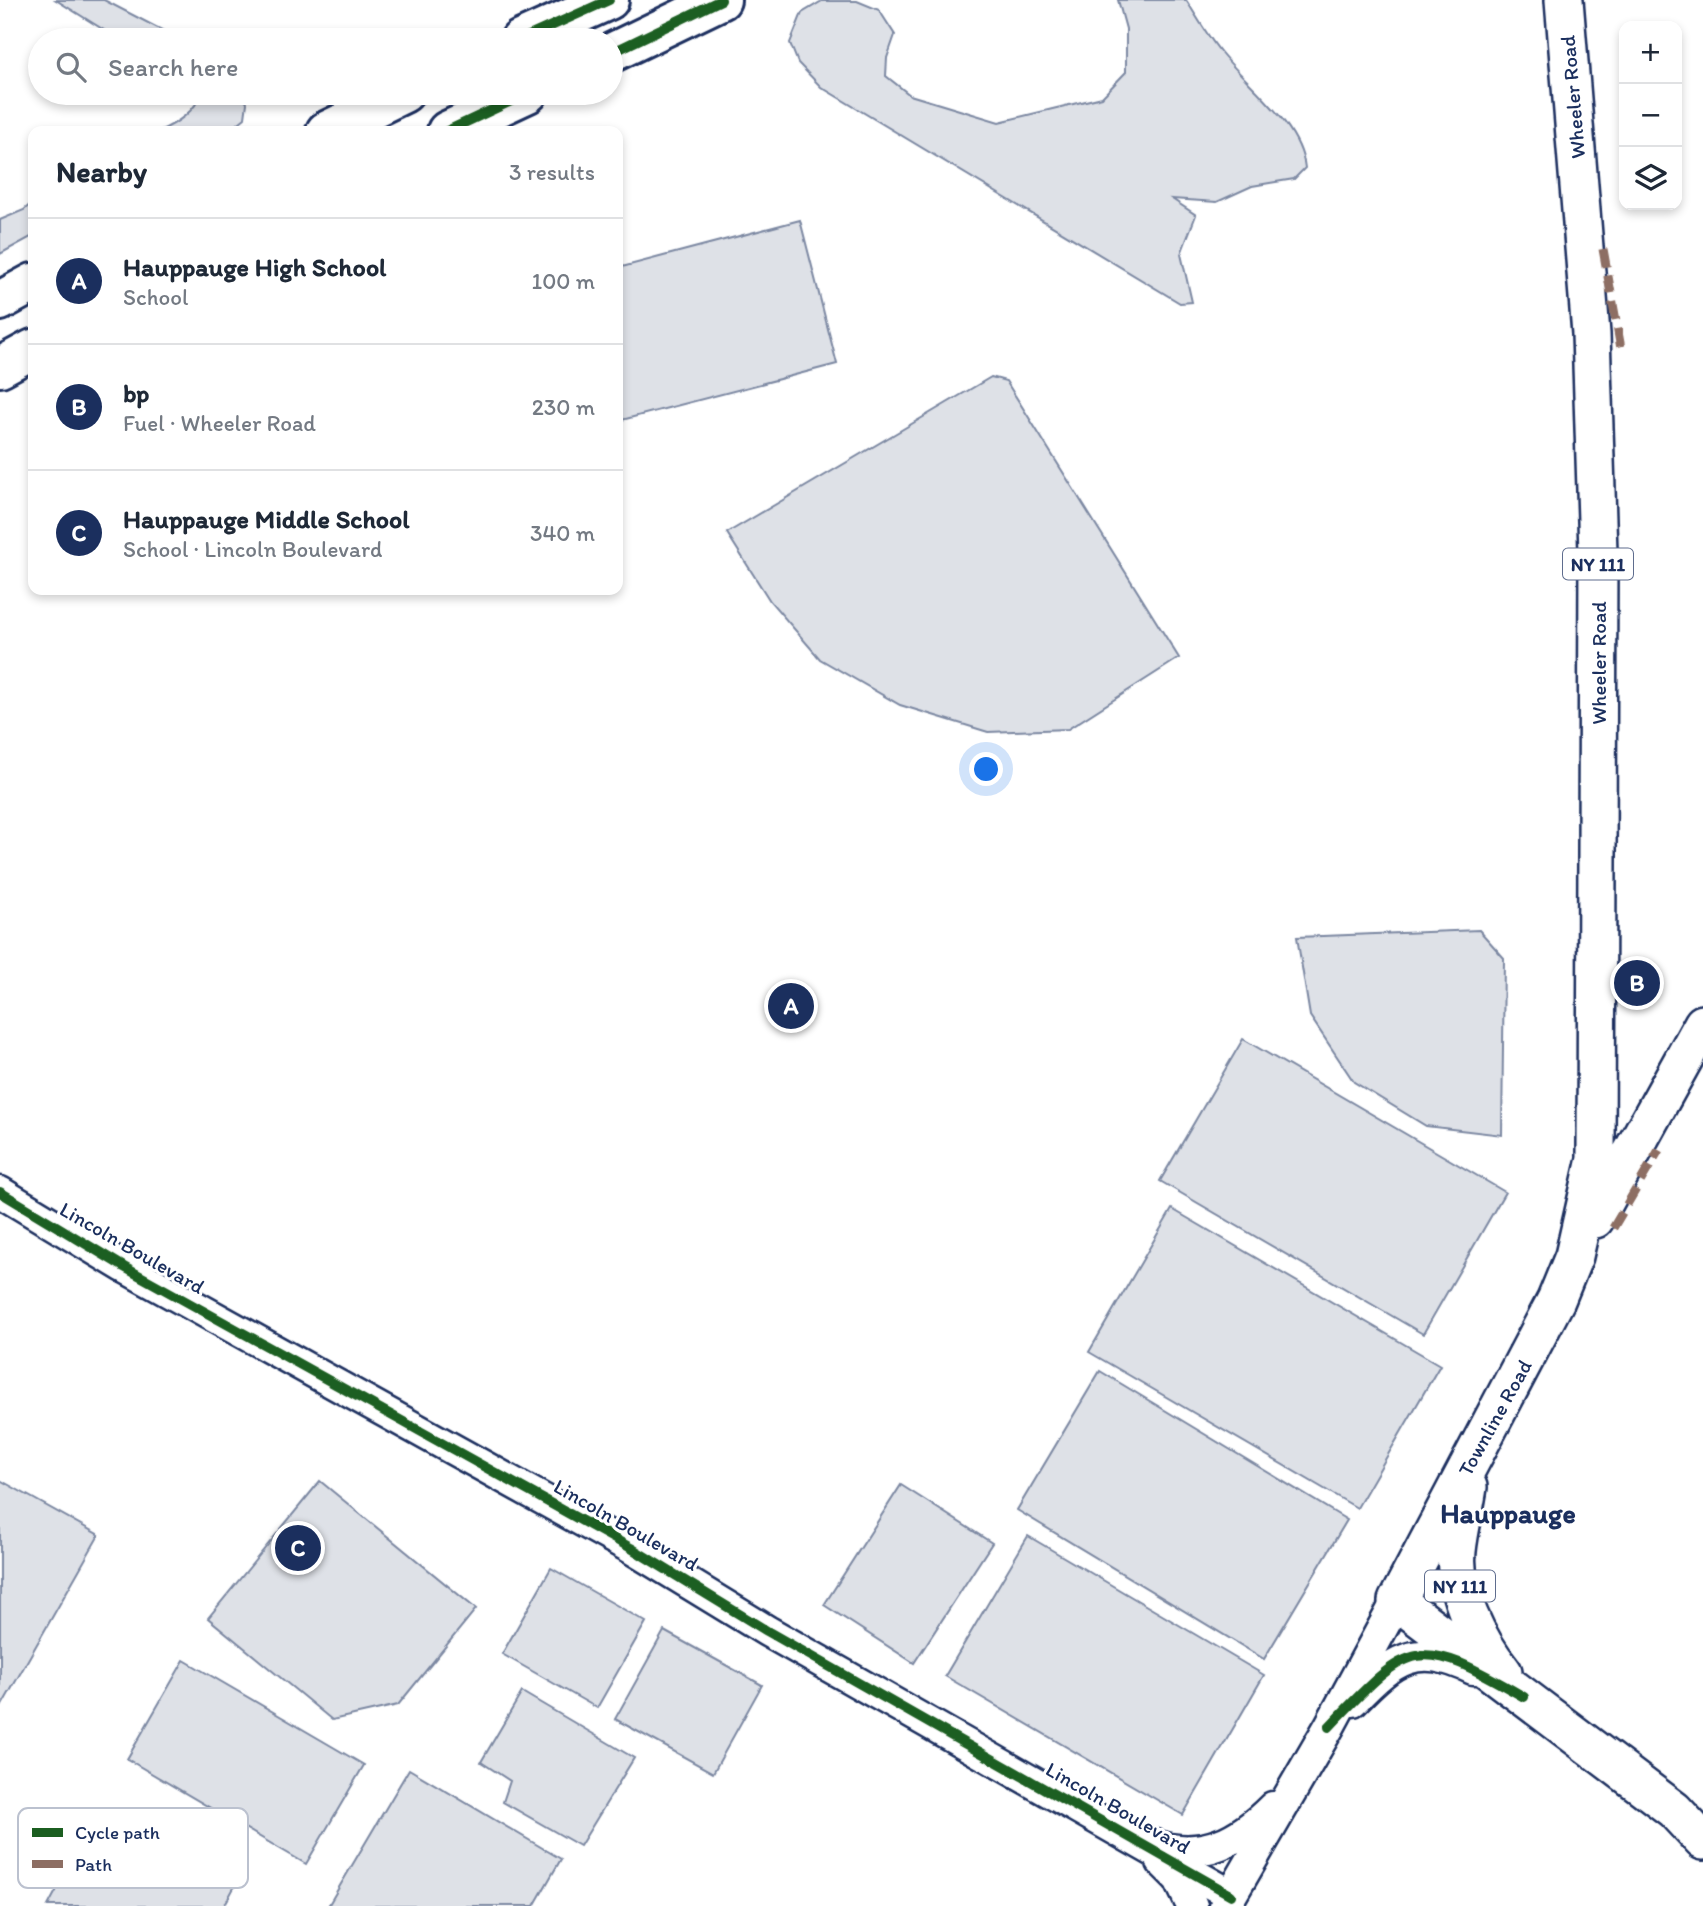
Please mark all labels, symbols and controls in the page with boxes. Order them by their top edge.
map controls [1619,21,1682,210]
button: + [1619,21,1682,84]
search box [28,28,623,105]
street label: Wheeler Road [1555,34,1590,160]
icon: search [52,48,90,86]
text: Search here [108,51,238,83]
button: − [1619,84,1682,147]
button: layers [1619,147,1682,210]
text: Nearby [56,153,147,190]
text: 3 results [509,158,595,186]
text: Hauppauge High School [123,251,386,283]
text: A [72,267,86,295]
text: 100 m [531,267,595,295]
text: School [123,283,188,311]
text: bp [123,377,149,409]
text: B [72,393,86,421]
text: 230 m [532,393,595,421]
text: Fuel · Wheeler Road [123,409,316,437]
text: Hauppauge Middle School [123,503,410,535]
text: C [72,519,86,547]
text: 340 m [530,519,595,547]
text: School · Lincoln Boulevard [123,535,382,563]
road number: NY 111 [1563,548,1633,580]
street label: Wheeler Road [1586,601,1611,725]
your location [969,752,1003,786]
pin: B [1614,957,1660,1009]
pin: A [768,980,814,1032]
street label: Lincoln Boulevard [56,1196,209,1299]
street label: Townline Road [1452,1355,1537,1480]
street label: Lincoln Boulevard [550,1473,703,1576]
district label: Hauppauge [1440,1496,1576,1530]
pin: C [275,1522,321,1574]
road number: NY 111 [1425,1570,1495,1602]
street label: Lincoln Boulevard [1042,1756,1195,1859]
legend [18,1808,248,1888]
text: Cycle path [75,1821,160,1844]
text: Path [75,1853,112,1876]

